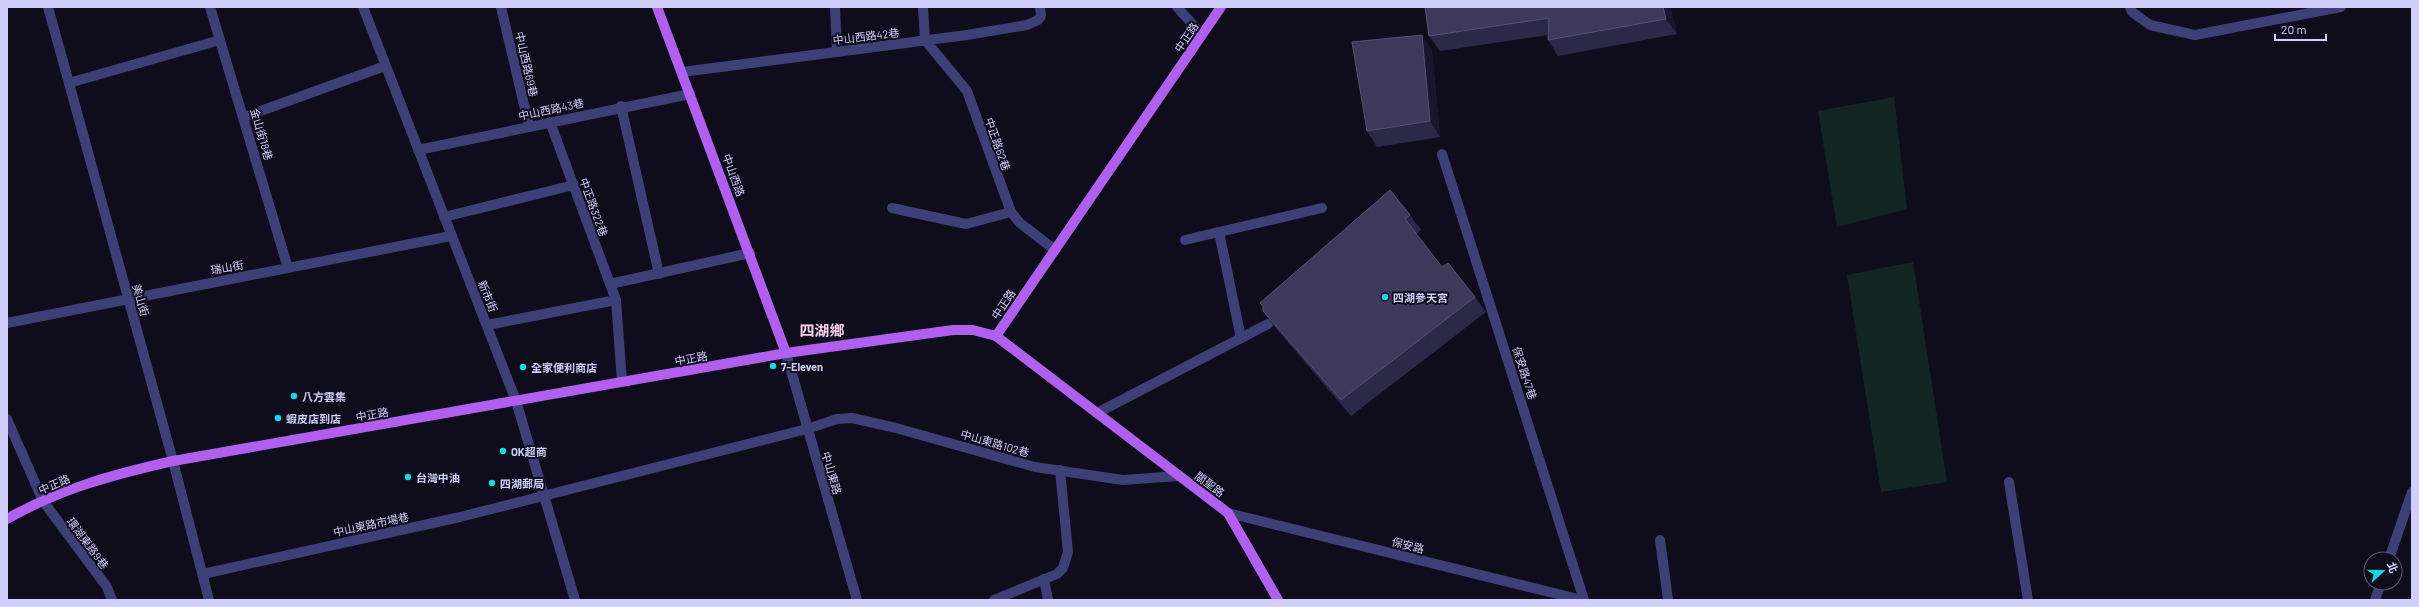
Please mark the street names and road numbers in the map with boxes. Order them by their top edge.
street label: 中正路 [1171,20,1201,54]
street label: 中山西路42巷 [832,25,900,47]
street label: 中山西路69巷 [513,30,541,98]
street label: 中山西路43巷 [517,96,585,122]
street label: 金山街18巷 [248,106,276,162]
street label: 中正路62巷 [983,116,1013,172]
street label: 中山西路 [720,152,748,198]
street label: 中正路322巷 [577,176,611,238]
street label: 瑞山街 [210,258,244,276]
street label: 新市街 [476,278,500,314]
street label: 美山街 [130,282,152,318]
street label: 中正路 [988,287,1018,321]
street label: 保安路47巷 [1510,345,1540,401]
street label: 中正路 [674,349,708,367]
street label: 中正路 [355,405,389,423]
street label: 中山東路102巷 [959,427,1031,459]
street label: 中山東路 [820,450,844,496]
street label: 關聖路 [1193,469,1227,499]
street label: 中正路 [36,472,72,496]
street label: 中山東路市場巷 [332,510,410,538]
street label: 環湖東路9巷 [65,515,111,571]
street label: 保安路 [1390,535,1426,555]

